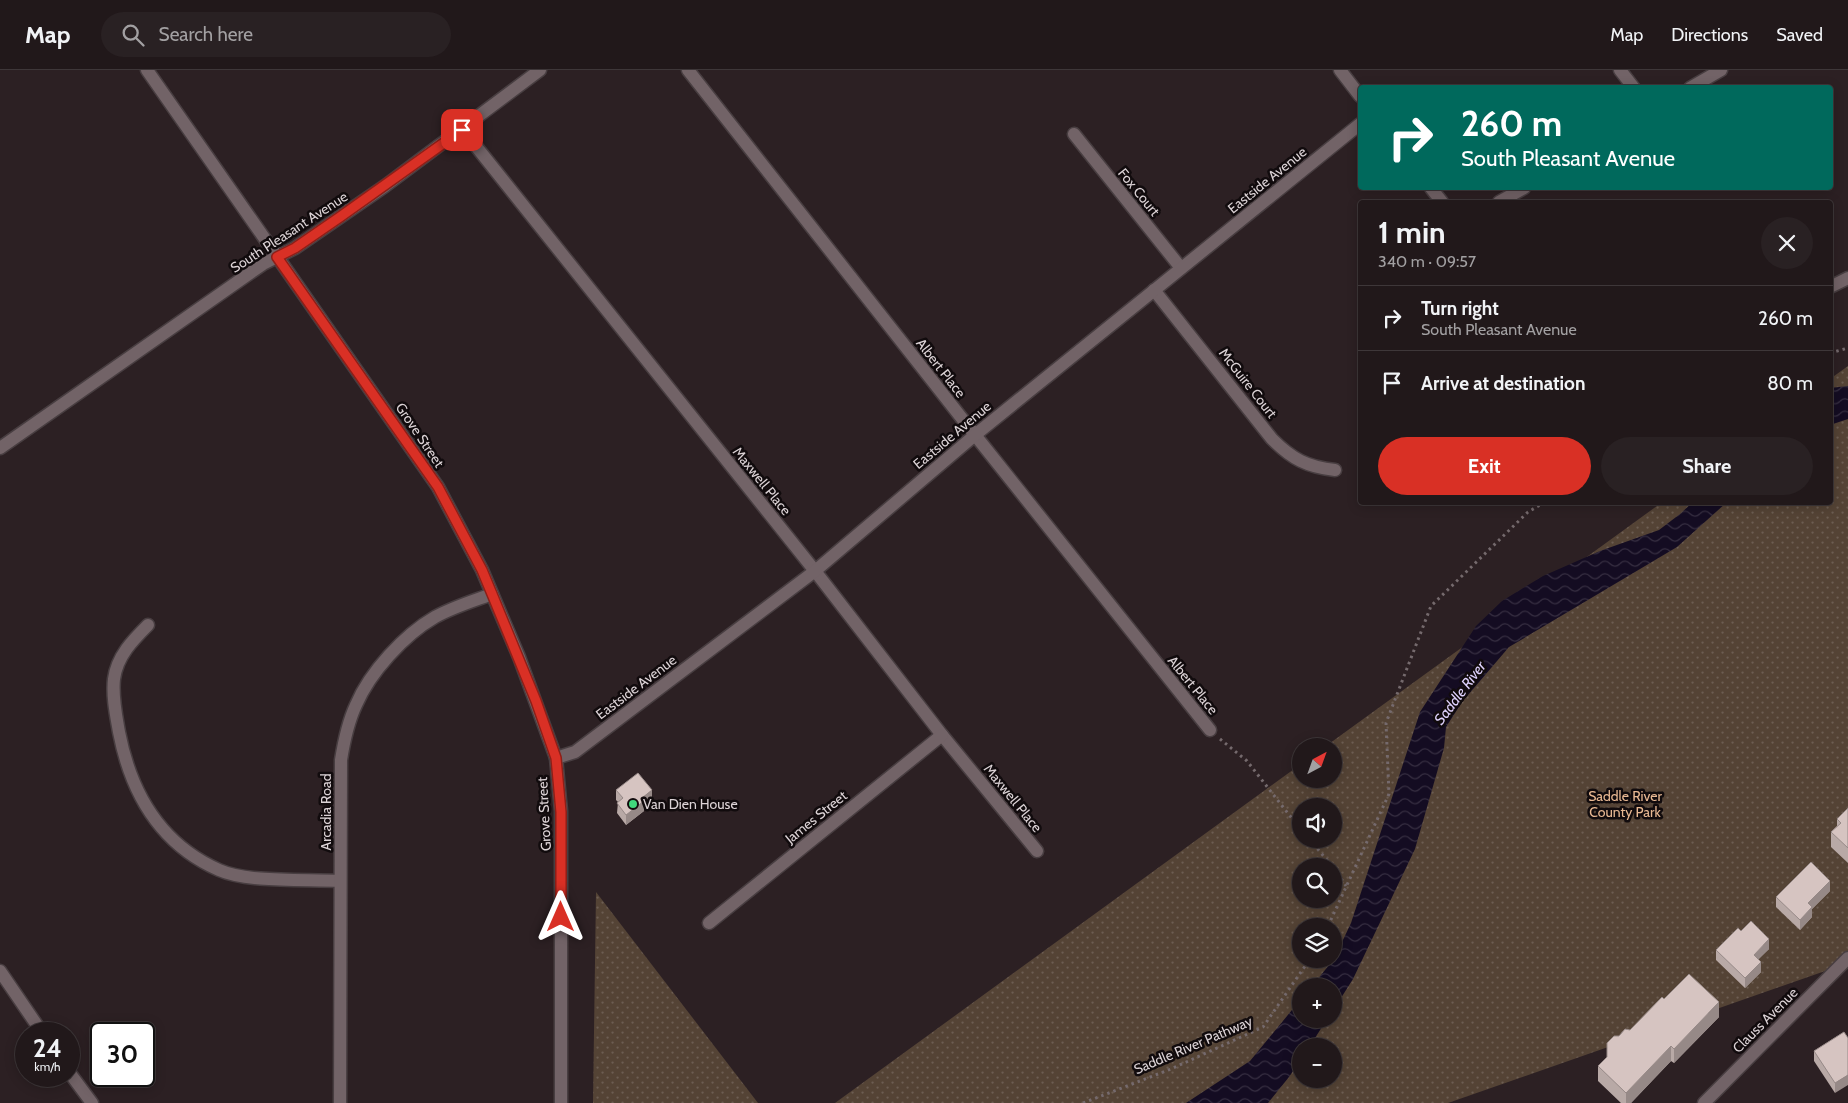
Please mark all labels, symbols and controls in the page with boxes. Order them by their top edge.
search box [101,12,451,57]
text: Map [25,20,71,49]
icon: search [119,21,147,49]
text: Search here [159,23,253,46]
text: Map [1610,24,1643,46]
text: Directions [1671,24,1748,46]
text: Saved [1776,24,1823,46]
text: 260 m [1461,102,1562,145]
icon: right [1378,105,1443,170]
pin [441,109,483,151]
icon: arrive [448,116,476,144]
street label: Eastside Avenue [1224,143,1310,217]
text: South Pleasant Avenue [1461,145,1675,172]
street label: Fox Court [1114,164,1164,220]
street label: South Pleasant Avenue [227,187,351,277]
text: 1 min [1378,214,1446,251]
button: close [1761,217,1813,269]
text: 340 m · 09:57 [1378,252,1476,271]
text: Turn right [1421,297,1499,320]
icon: right [1378,304,1406,332]
text: 260 m [1758,307,1813,330]
text: South Pleasant Avenue [1421,320,1577,339]
street label: Albert Place [912,335,970,401]
street label: McGuire Court [1215,344,1281,422]
icon: arrive [1378,369,1406,397]
text: Arrive at destination [1421,372,1585,395]
text: 80 m [1767,372,1813,395]
street label: Eastside Avenue [909,397,995,473]
street label: Grove Street [392,399,448,471]
button: Exit [1378,437,1591,495]
button: Share [1601,437,1813,495]
street label: Maxwell Place [729,443,795,519]
street label: Eastside Avenue [592,651,680,723]
street label: Albert Place [1164,652,1222,718]
water label: Saddle River [1430,657,1490,728]
north arrow [1292,738,1342,788]
map controls [1292,738,1342,1088]
street label: Maxwell Place [980,760,1046,836]
street label: Arcadia Road [317,774,335,850]
street label: Grove Street [533,776,555,852]
street label: James Street [781,786,851,848]
park label: Saddle River County Park [1588,787,1662,821]
place label: Van Dien House [643,795,738,813]
marker: Van Dien House [627,798,639,810]
button: sound [1292,798,1342,848]
button: search [1292,858,1342,908]
position arrow [534,890,586,942]
button: layers [1292,918,1342,968]
button: + [1292,978,1342,1028]
street label: Clauss Avenue [1729,984,1801,1056]
street label: Saddle River Pathway [1131,1012,1255,1078]
speed limit sign: 30 [90,1022,155,1087]
text: 24 [33,1033,62,1063]
button: − [1292,1038,1342,1088]
text: km/h [34,1059,61,1074]

